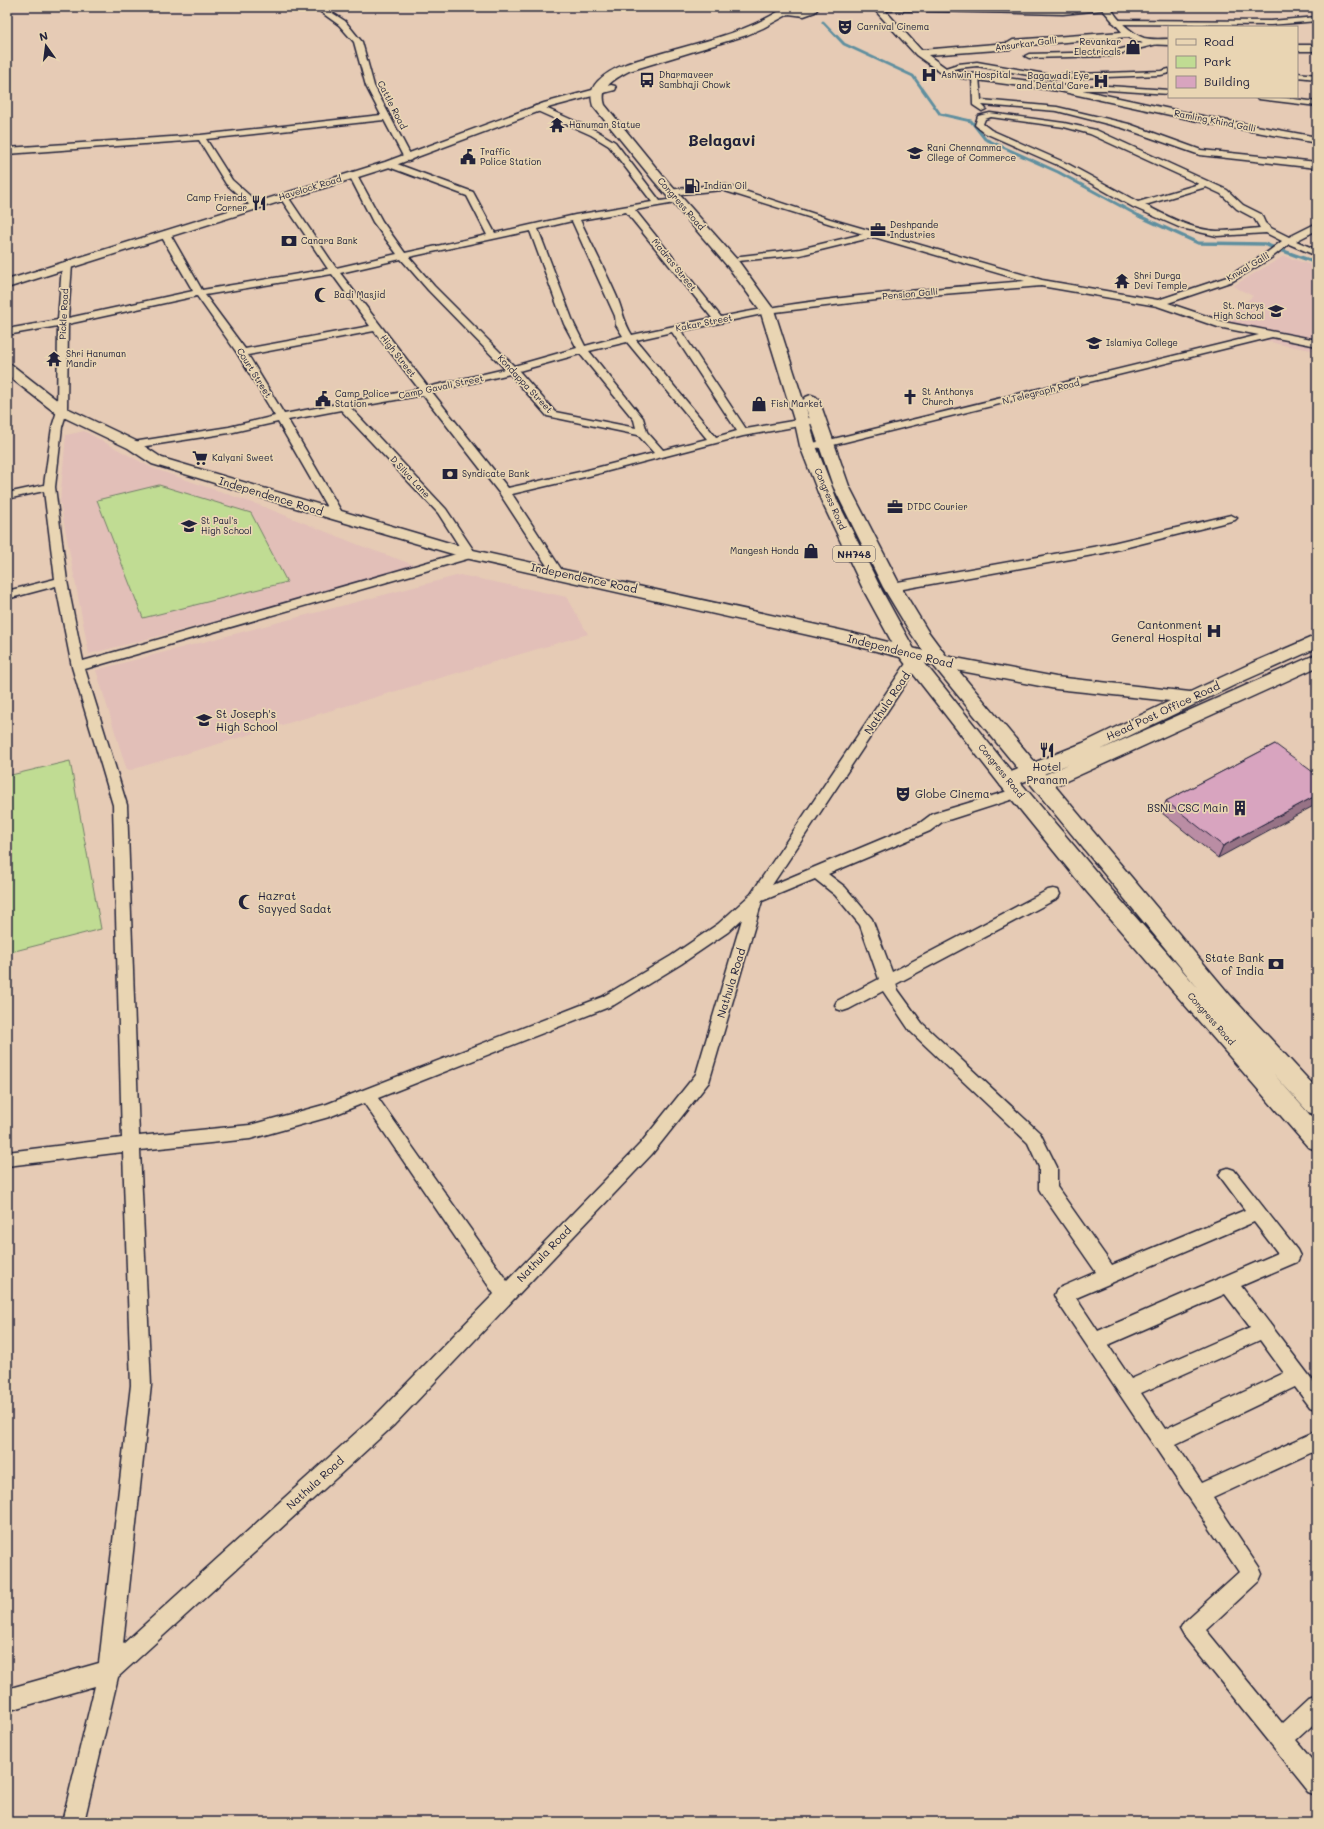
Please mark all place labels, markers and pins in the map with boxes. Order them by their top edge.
theatre icon: Carnival Cinema [836,18,854,36]
place label: Carnival Cinema [857,21,930,32]
place label: Revankar Electricals [1074,36,1121,57]
shop icon: Revankar Electricals [1124,38,1142,56]
hospital icon: Ashwin Hospital [920,66,938,84]
place label: Dharmaveer Sambhaji Chowk [659,69,731,90]
place label: Ashwin Hospital [941,69,1011,80]
place label: Bagawadi Eye and Dental Care [1016,70,1089,91]
bus stop icon: Dharmaveer Sambhaji Chowk [638,71,656,89]
hospital icon: Bagawadi Eye and Dental Care [1092,72,1110,90]
temple icon: Hanuman Statue [548,116,566,134]
place label: Hanuman Statue [569,119,641,130]
place label: Rani Chennamma Cllege of Commerce [927,142,1016,163]
school or university icon: Rani Chennamma Cllege of Commerce [906,144,924,162]
place label: Traffic Police Station [480,146,541,167]
public building icon: Traffic Police Station [459,148,477,166]
fuel station icon: Indian Oil [683,177,701,195]
place label: Indian Oil [704,180,747,191]
place label: Camp Friends Corner [186,192,247,213]
restaurant icon: Camp Friends Corner [250,194,268,212]
place label: Deshpande Industries [890,219,939,240]
office icon: Deshpande Industries [869,221,887,239]
bank icon: Canara Bank [280,232,298,250]
place label: Canara Bank [301,235,358,246]
place label: Shri Durga Devi Temple [1134,270,1187,291]
temple icon: Shri Durga Devi Temple [1113,272,1131,290]
mosque icon: Badi Masjid [313,286,331,304]
place label: Badi Masjid [334,289,385,300]
place label: St. Marys High School [1213,300,1264,321]
school or university icon: St. Marys High School [1267,302,1285,320]
school or university icon: Islamiya College [1085,334,1103,352]
place label: Islamiya College [1106,337,1178,348]
place label: Shri Hanuman Mandir [66,348,126,369]
temple icon: Shri Hanuman Mandir [45,350,63,368]
place label: St Anthonys Church [922,386,974,407]
place label: Camp Police Station [335,388,389,409]
church icon: St Anthonys Church [901,388,919,406]
public building icon: Camp Police Station [314,390,332,408]
shop icon: Fish Market [750,395,768,413]
place label: Fish Market [771,398,823,409]
supermarket icon: Kalyani Sweet [191,449,209,467]
place label: Kalyani Sweet [212,452,273,463]
bank icon: Syndicate Bank [441,465,459,483]
place label: Syndicate Bank [462,468,530,479]
office icon: DTDC Courier [886,498,904,516]
place label: DTDC Courier [907,501,968,512]
place label: St Paul's High School [201,515,252,536]
school or university icon: St Paul's High School [180,517,198,535]
shop icon: Mangesh Honda [802,542,820,560]
place label: Mangesh Honda [730,545,799,556]
place label: Cantonment General Hospital [1111,617,1202,645]
hospital icon: Cantonment General Hospital [1205,622,1223,640]
place label: St Joseph's High School [216,706,278,734]
school or university icon: St Joseph's High School [195,711,213,729]
restaurant icon: Hotel Pranam [1038,741,1056,759]
place label: Hotel Pranam [1027,759,1067,787]
theatre icon: Globe Cinema [894,785,912,803]
place label: Globe Cinema [915,786,990,801]
building icon: BSNL CSC Main [1231,799,1249,817]
place label: BSNL CSC Main [1147,800,1228,815]
place label: Hazrat Sayyed Sadat [258,888,332,916]
mosque icon: Hazrat Sayyed Sadat [237,893,255,911]
place label: State Bank of India [1205,950,1264,978]
bank icon: State Bank of India [1267,955,1285,973]

